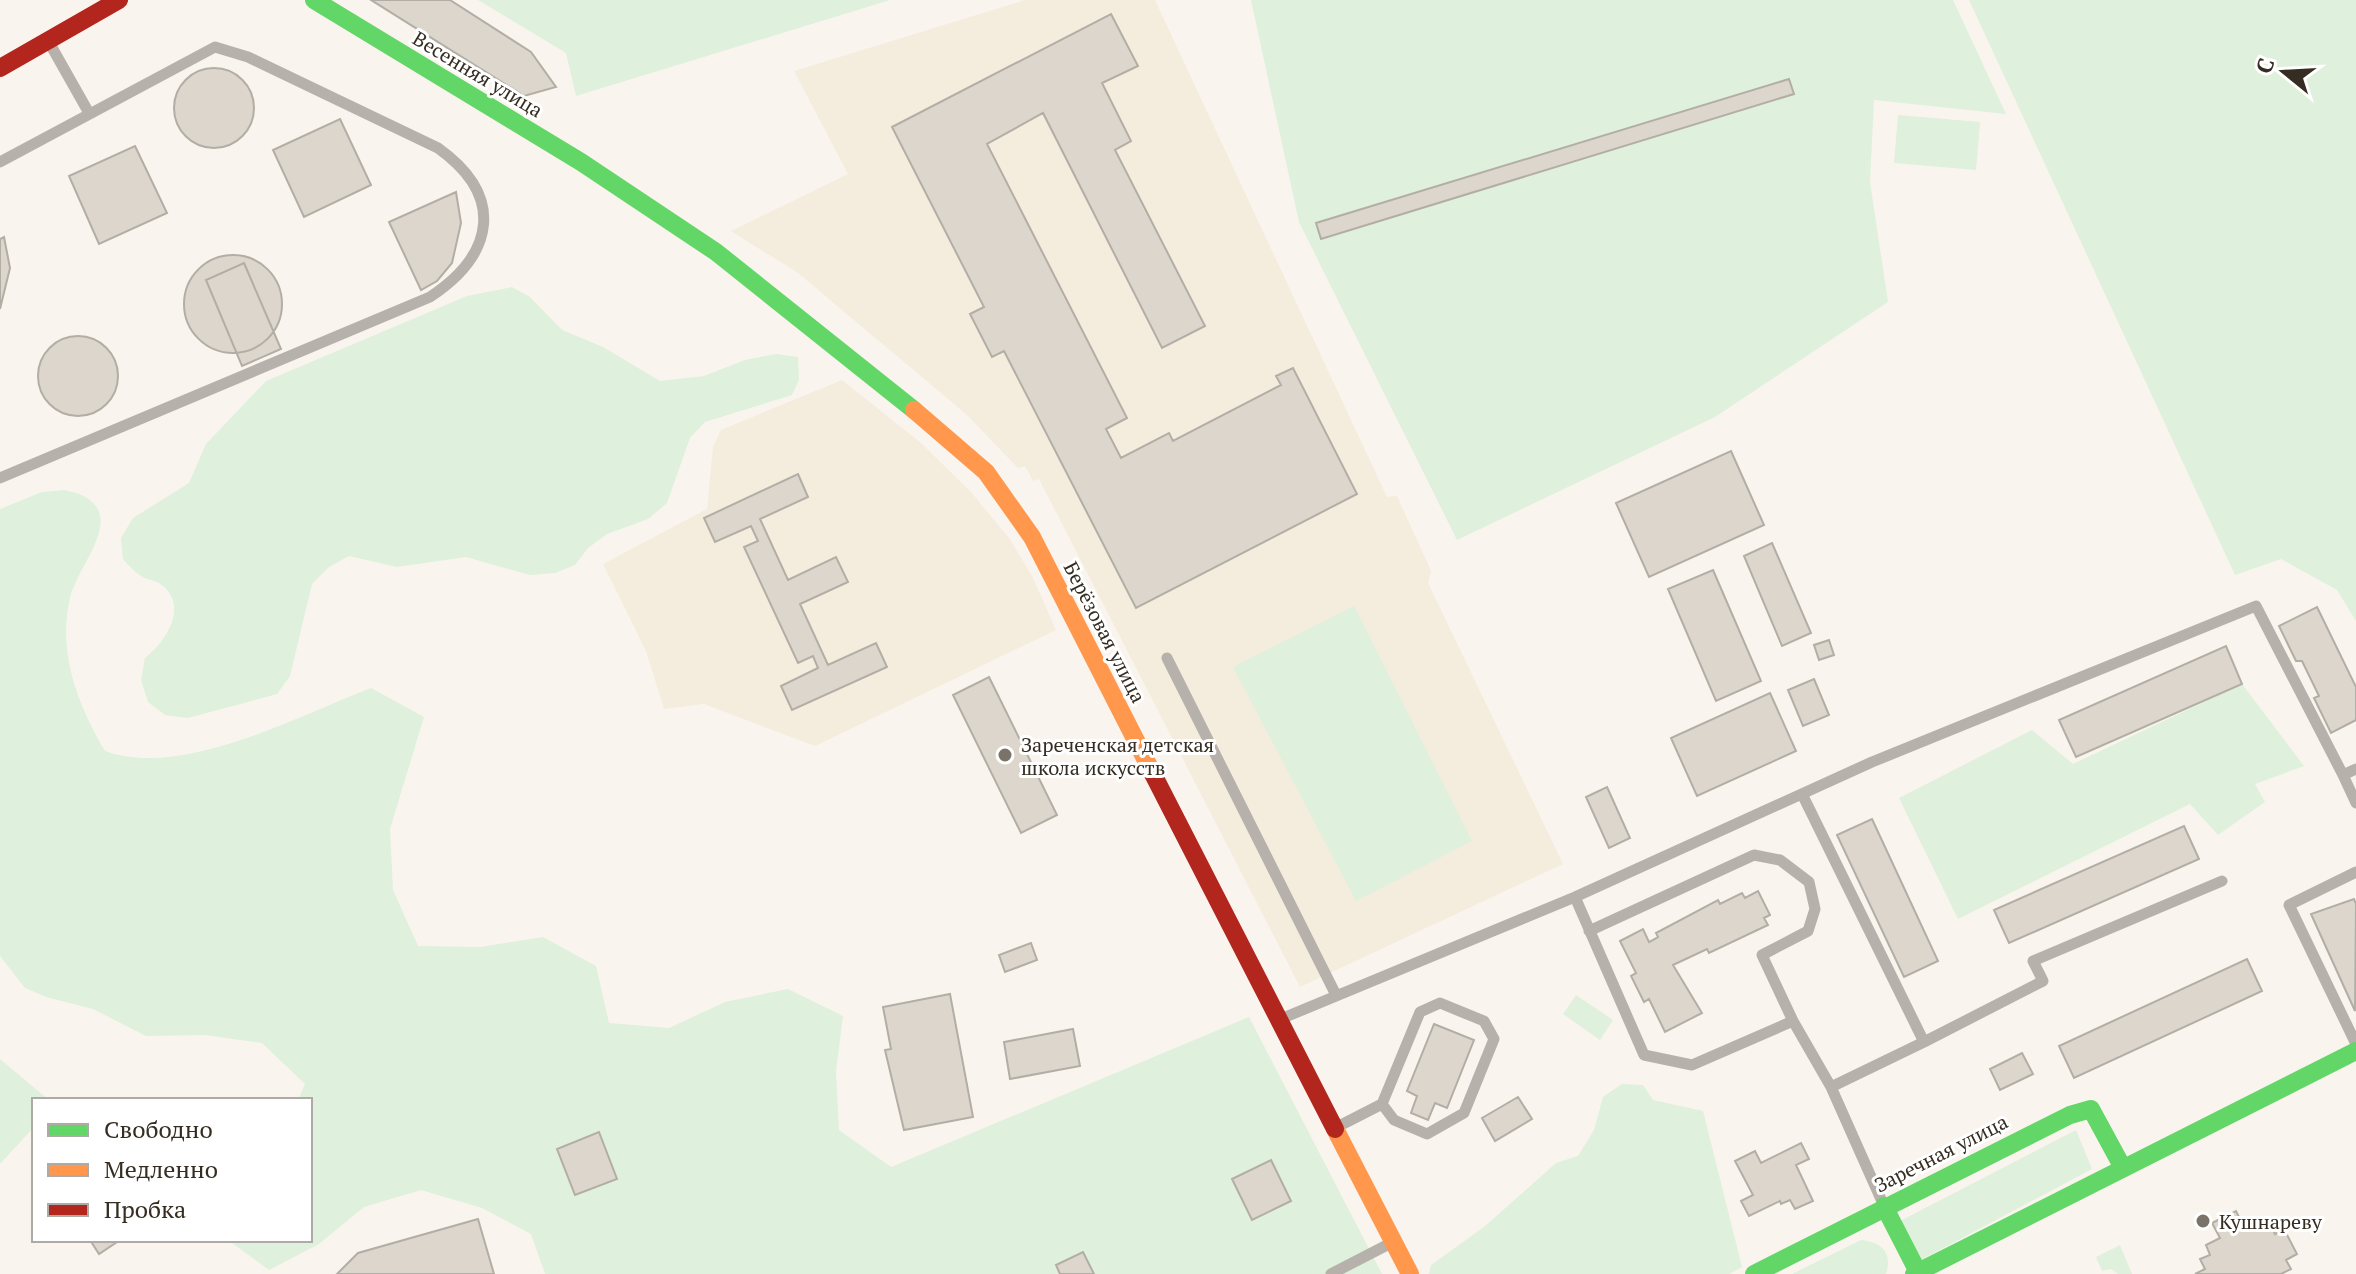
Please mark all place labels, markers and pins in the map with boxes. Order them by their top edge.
place label: Зареченская детская школа искусств [1021,731,1214,781]
marker: Зареченская детская школа искусств [996,746,1014,764]
place label: Кушнареву [2219,1208,2323,1235]
marker: Кушнареву [2194,1212,2212,1230]

